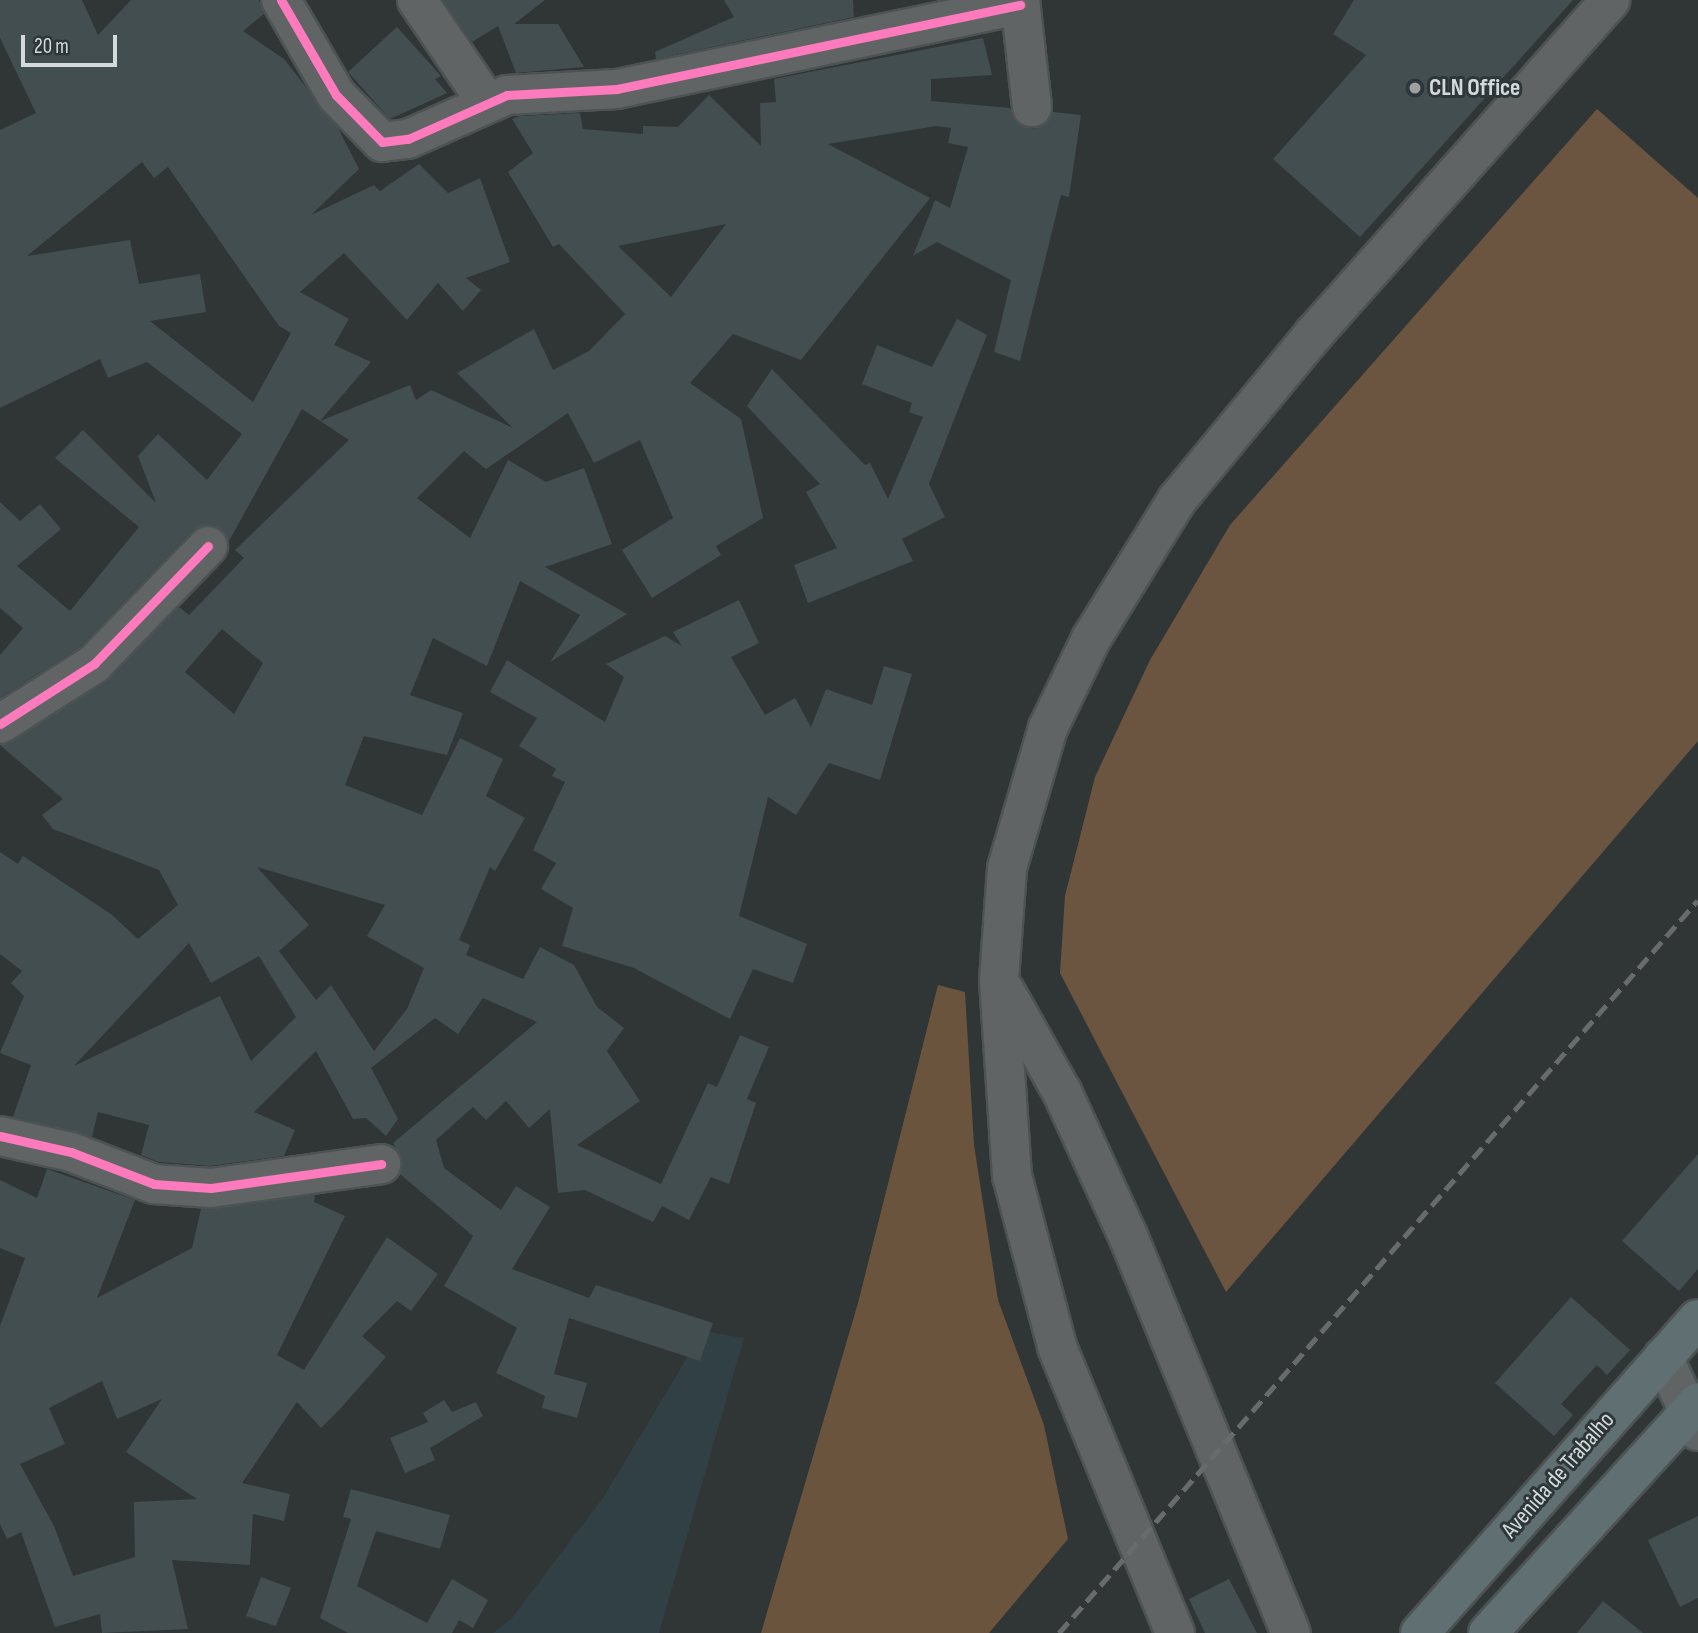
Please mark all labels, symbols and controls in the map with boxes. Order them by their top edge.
scale bar [24,21,121,65]
text: 20 m [34,34,69,59]
place label: CLN Office [1429,74,1520,102]
marker: CLN Office [1407,80,1423,96]
street label: Avenida de Trabalho [1495,1406,1621,1544]

